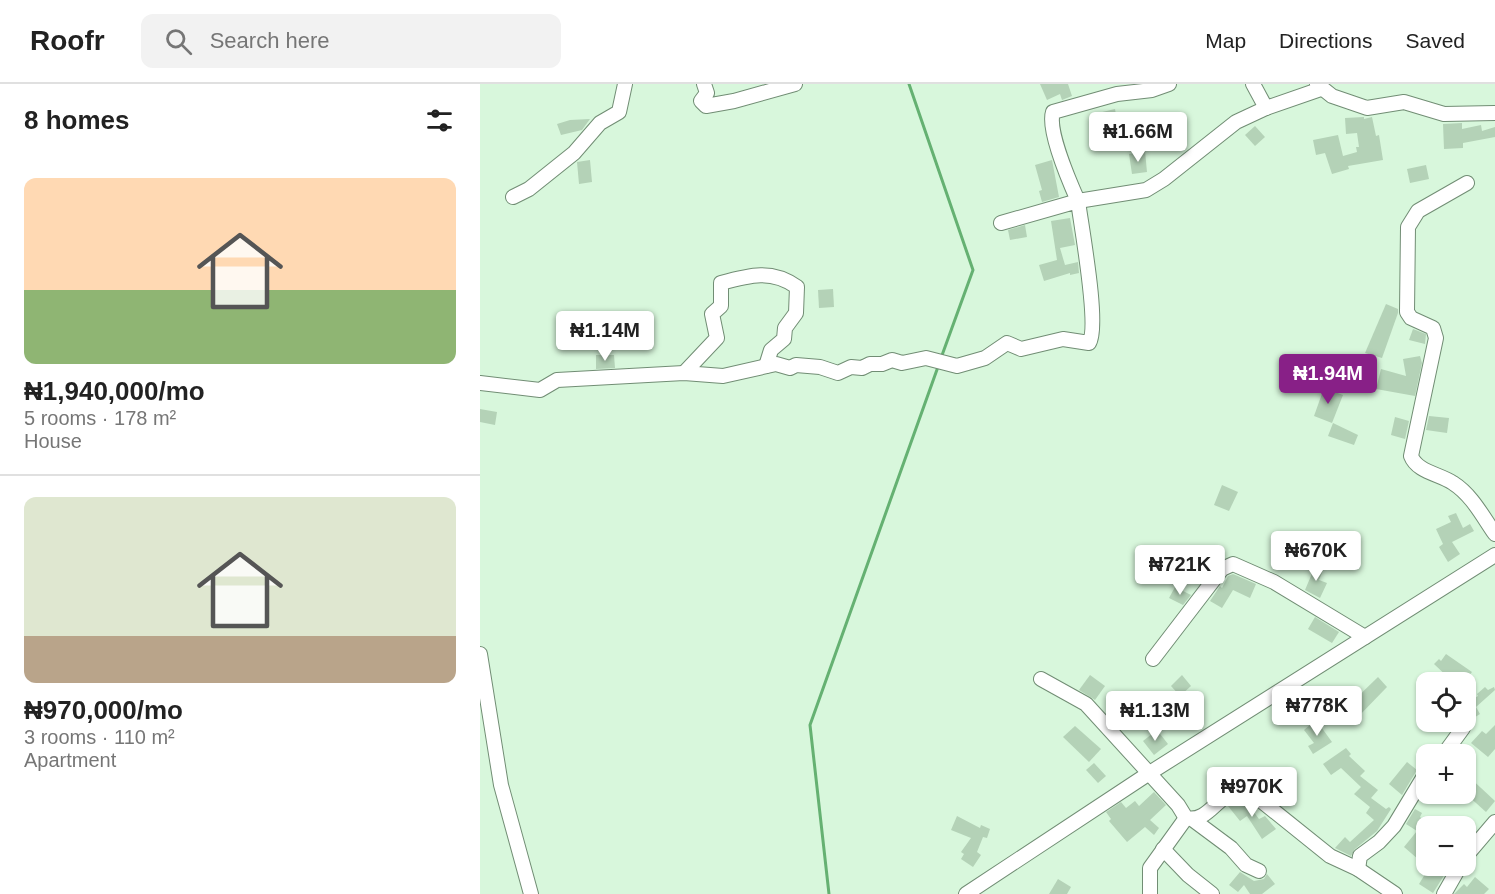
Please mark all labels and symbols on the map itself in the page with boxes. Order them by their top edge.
pin: ₦1.66M [1089,112,1187,163]
pin: ₦1.14M [556,311,654,362]
pin: ₦1.94M [1279,354,1377,405]
pin: ₦670K [1274,531,1358,582]
pin: ₦721K [1138,545,1222,596]
pin: ₦778K [1275,686,1359,737]
pin: ₦1.13M [1106,691,1204,742]
pin: ₦970K [1210,767,1294,818]

